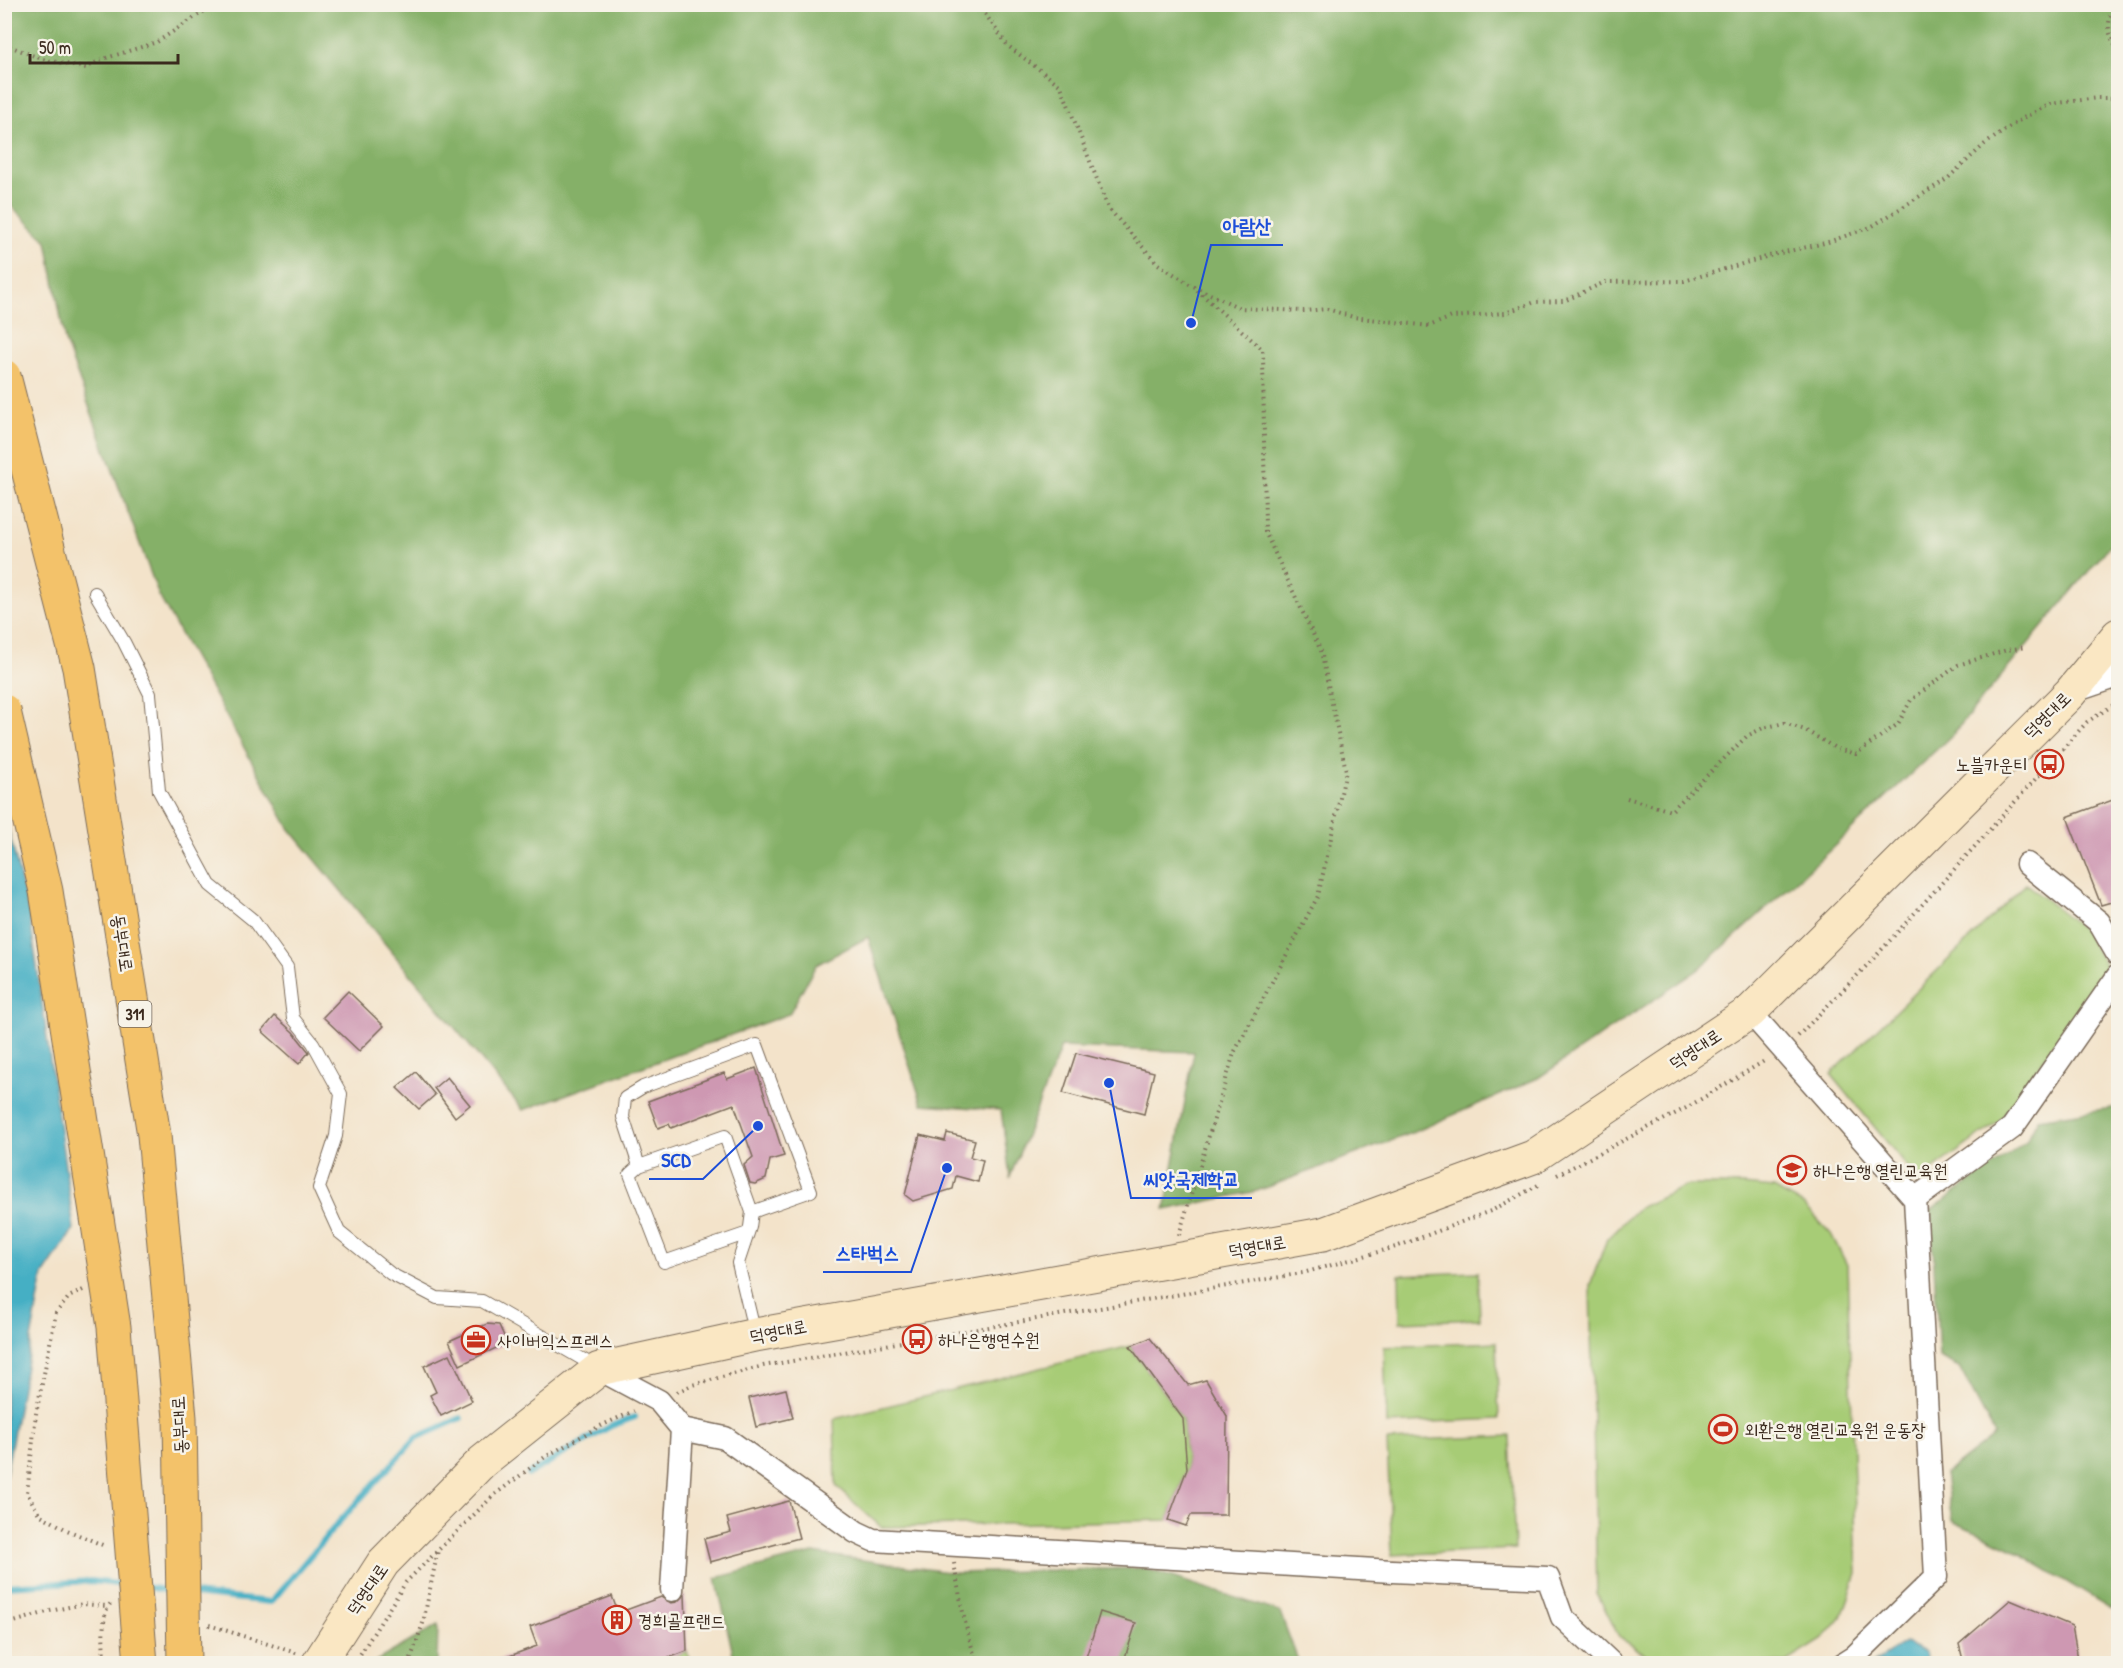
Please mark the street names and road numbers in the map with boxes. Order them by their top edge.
street label: 덕영대로 [2018,686,2076,744]
street label: 동부대로 [106,912,140,974]
road number: 311 [118,1001,152,1027]
street label: 덕영대로 [1664,1022,1726,1076]
street label: 덕영대로 [1226,1229,1288,1263]
street label: 덕영대로 [747,1313,809,1349]
street label: 동부대로 [165,1395,193,1455]
street label: 덕영대로 [340,1558,394,1620]

